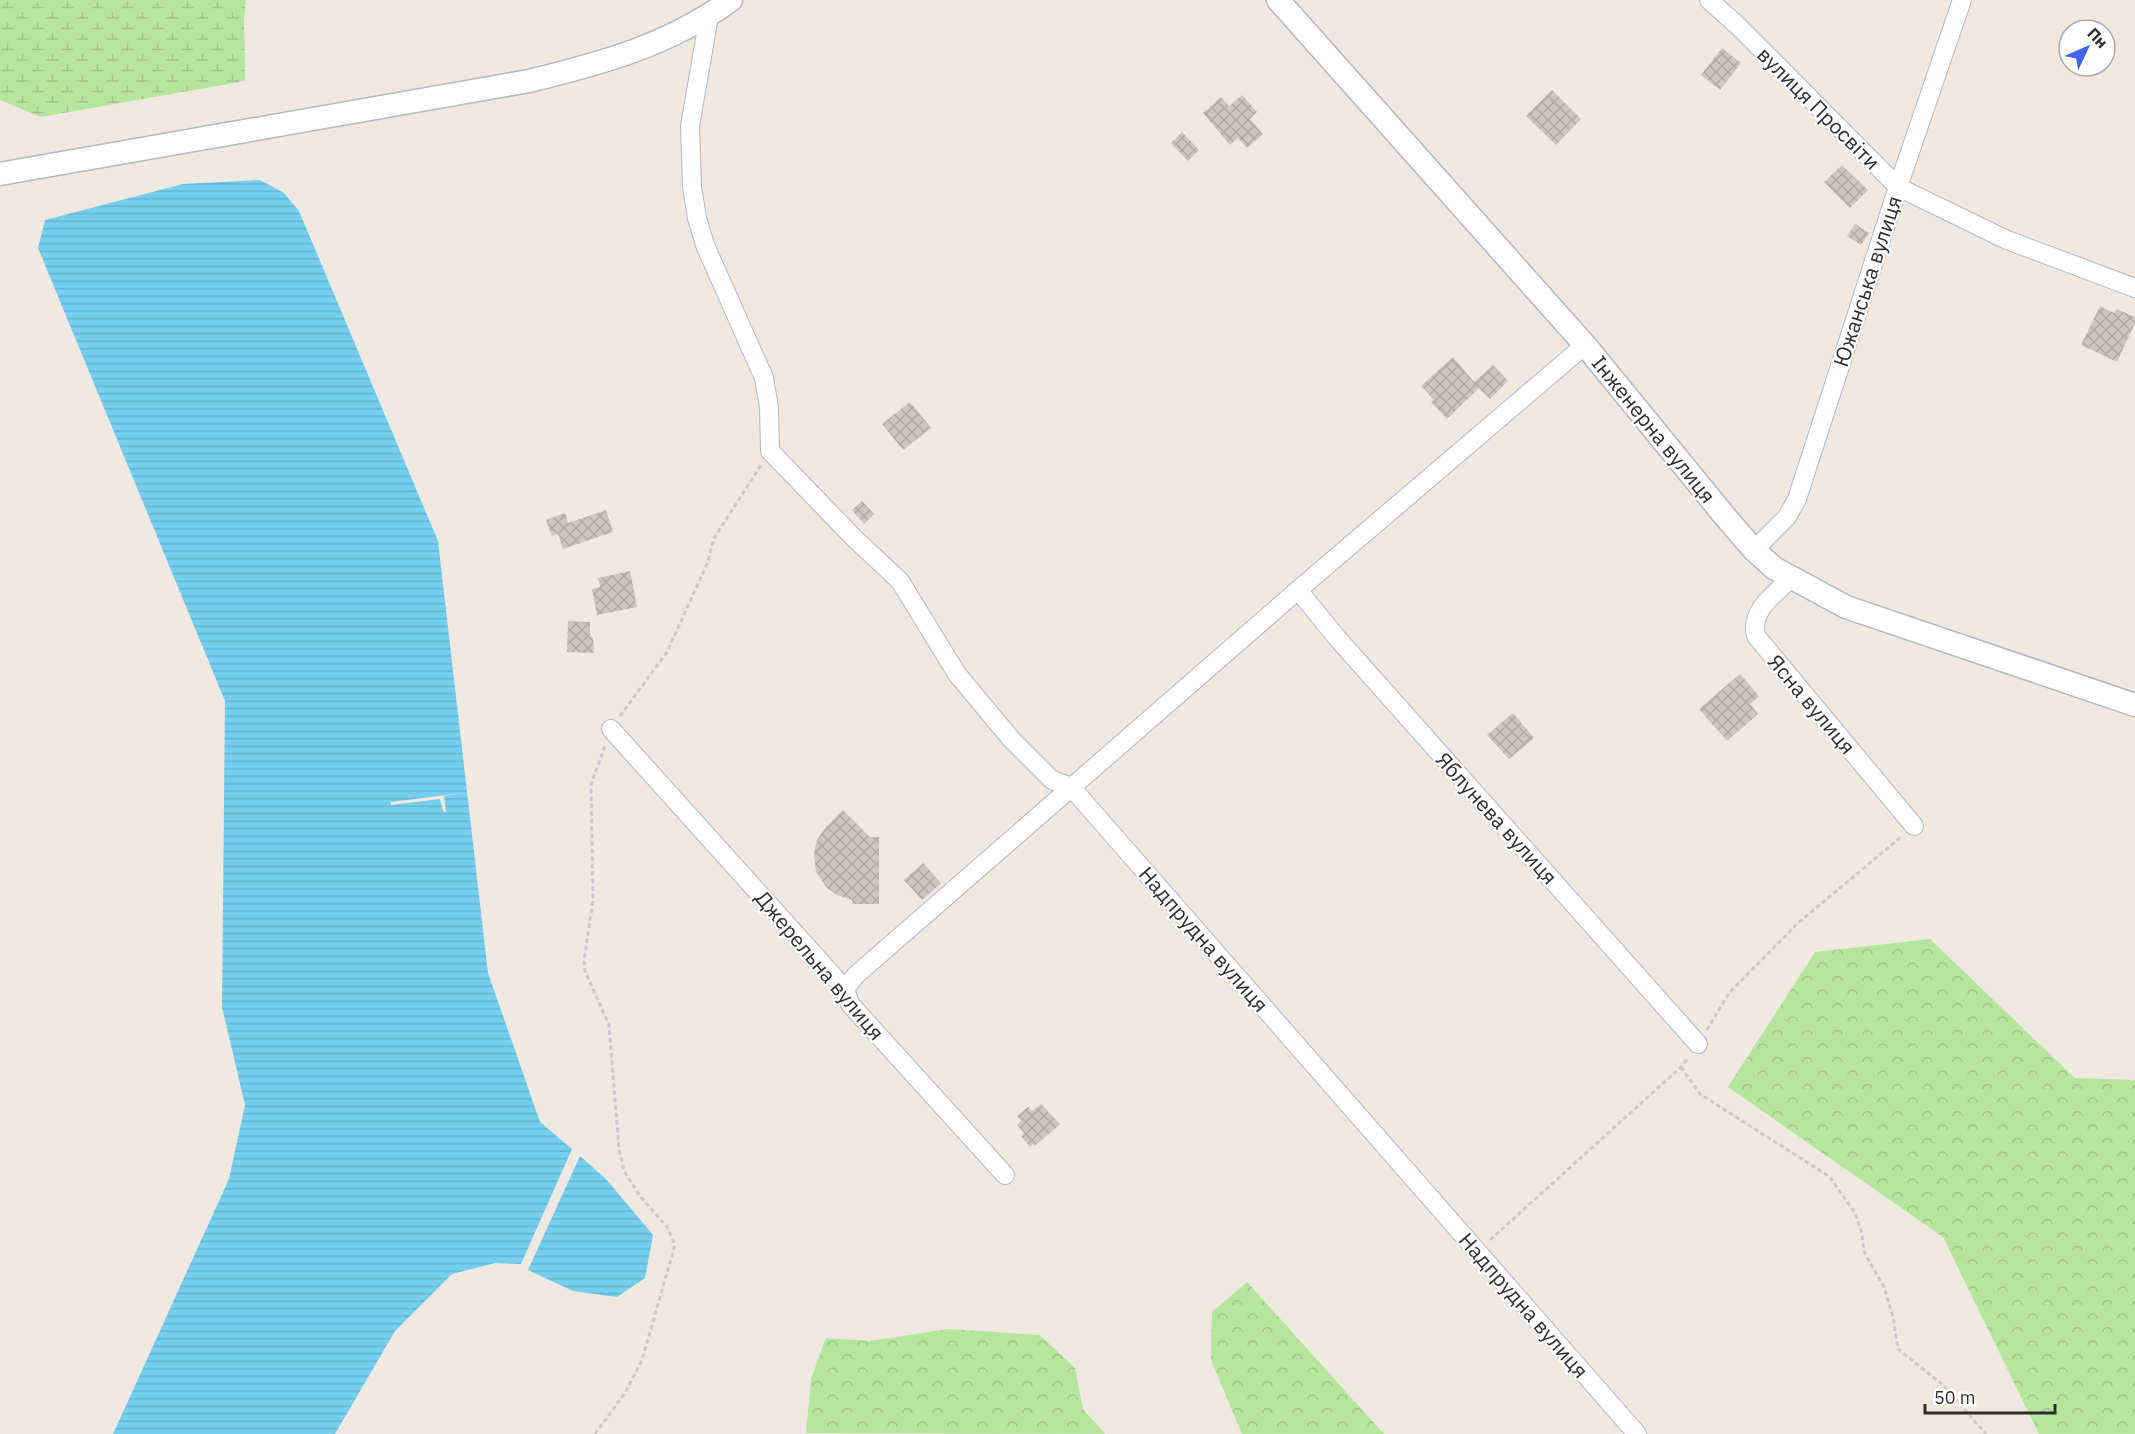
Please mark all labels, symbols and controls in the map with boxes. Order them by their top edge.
north arrow [2057,18,2117,78]
text: Пн [2083,23,2112,52]
street label: вулиця Просвіти [1751,40,1887,176]
street label: Южанська вулиця [1826,192,1908,370]
street label: Інженерна вулиця [1586,349,1722,509]
street label: Ясна вулиця [1762,648,1862,760]
street label: Яблунева вулиця [1430,746,1564,890]
street label: Надпрудна вулиця [1133,860,1275,1018]
street label: Джерельна вулиця [749,884,891,1046]
street label: Надпрудна вулиця [1453,1226,1595,1384]
scale bar [1925,1377,2056,1415]
text: 50 m [1934,1386,1976,1409]

